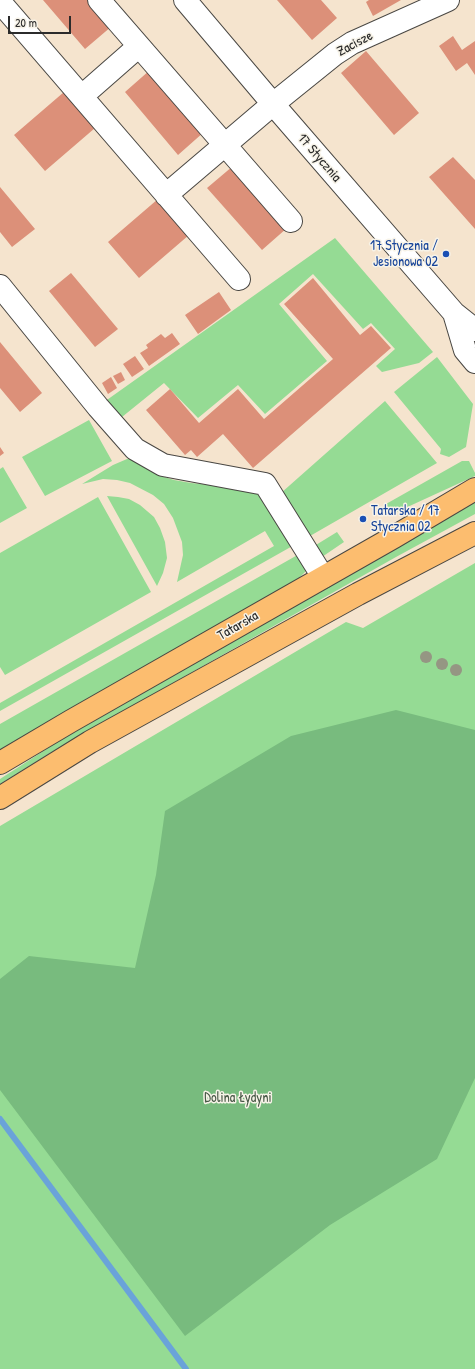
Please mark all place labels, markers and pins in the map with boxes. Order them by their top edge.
place label: 17 Stycznia / Jesionowa 02 [370,238,438,270]
marker: 17 Stycznia / Jesionowa 02 [441,249,451,259]
place label: Tatarska / 17 Stycznia 02 [371,503,440,536]
marker: Tatarska / 17 Stycznia 02 [358,514,368,524]

